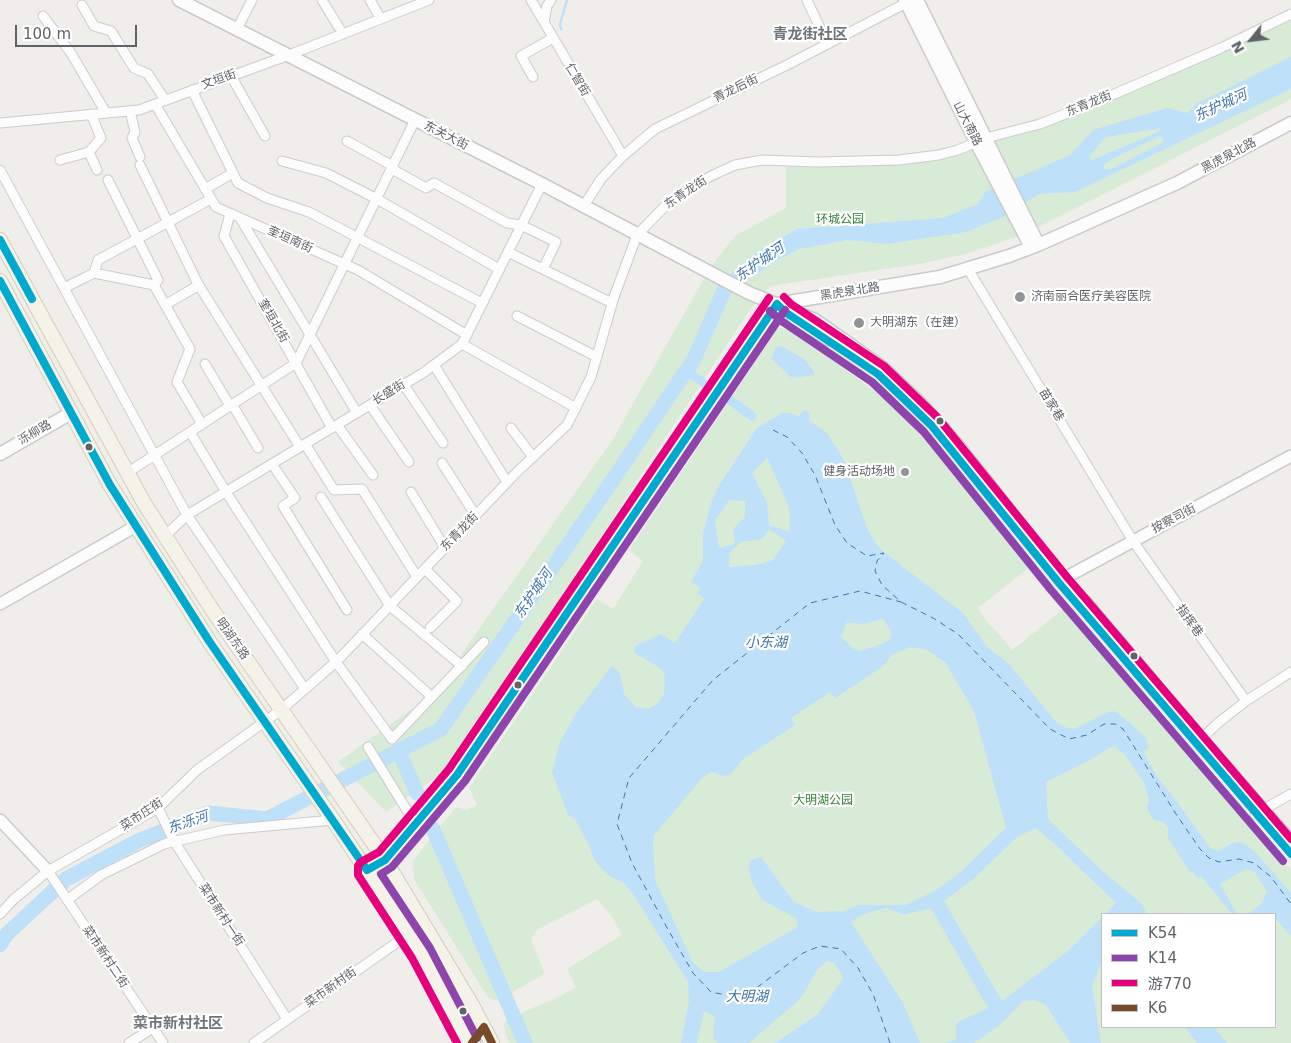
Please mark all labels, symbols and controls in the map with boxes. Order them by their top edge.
scale bar [18,15,140,47]
north arrow [1226,15,1276,65]
text: 100 m [23,25,71,43]
district label: 青龙街社区 [773,26,847,44]
text: N [1228,38,1248,56]
street label: 仁智街 [562,61,592,99]
street label: 文垣街 [200,67,238,93]
street label: 青龙后街 [711,72,761,106]
water label: 东护城河 [1192,87,1250,125]
street label: 东青龙街 [1064,88,1114,120]
street label: 山大南路 [950,99,984,149]
street label: 东关大街 [421,119,471,153]
street label: 黑虎泉北路 [1199,136,1259,176]
street label: 东青龙街 [662,174,710,212]
park label: 环城公园 [816,213,864,227]
street label: 奎垣南街 [265,224,315,256]
water label: 东护城河 [732,240,788,286]
street label: 黑虎泉北路 [819,280,881,304]
marker: 济南丽合医疗美容医院 [1013,290,1027,304]
place label: 济南丽合医疗美容医院 [1031,290,1151,304]
street label: 奎垣北街 [255,297,291,345]
marker: 大明湖东（在建） [852,316,866,330]
place label: 大明湖东（在建） [870,316,966,330]
street label: 长盛街 [370,378,408,408]
street label: 苗家巷 [1036,386,1066,424]
unlabelled marker [935,416,945,426]
street label: 泺柳路 [16,418,54,448]
unlabelled marker [84,442,94,452]
place label: 健身活动场地 [823,465,895,479]
marker: 健身活动场地 [899,466,911,478]
street label: 按察司街 [1149,501,1199,537]
street label: 东青龙街 [438,510,482,554]
water label: 东护城河 [511,566,557,622]
street label: 指挥巷 [1173,602,1205,640]
street label: 明湖东路 [212,615,252,663]
water label: 小东湖 [745,635,787,651]
unlabelled marker [1129,651,1139,661]
unlabelled marker [513,680,523,690]
park label: 大明湖公园 [793,794,853,808]
street label: 菜市庄街 [118,796,166,834]
water label: 东泺河 [165,808,211,838]
street label: 菜市新村一街 [195,881,247,949]
legend [1101,913,1276,1028]
street label: 菜市新村二街 [79,923,131,991]
text: K54 [1148,924,1177,942]
text: K14 [1148,949,1177,967]
street label: 菜市新村街 [302,965,360,1011]
text: 游770 [1148,975,1192,993]
water label: 大明湖 [726,989,768,1005]
text: K6 [1148,999,1167,1017]
unlabelled marker [458,1006,468,1016]
district label: 菜市新村社区 [133,1015,223,1033]

